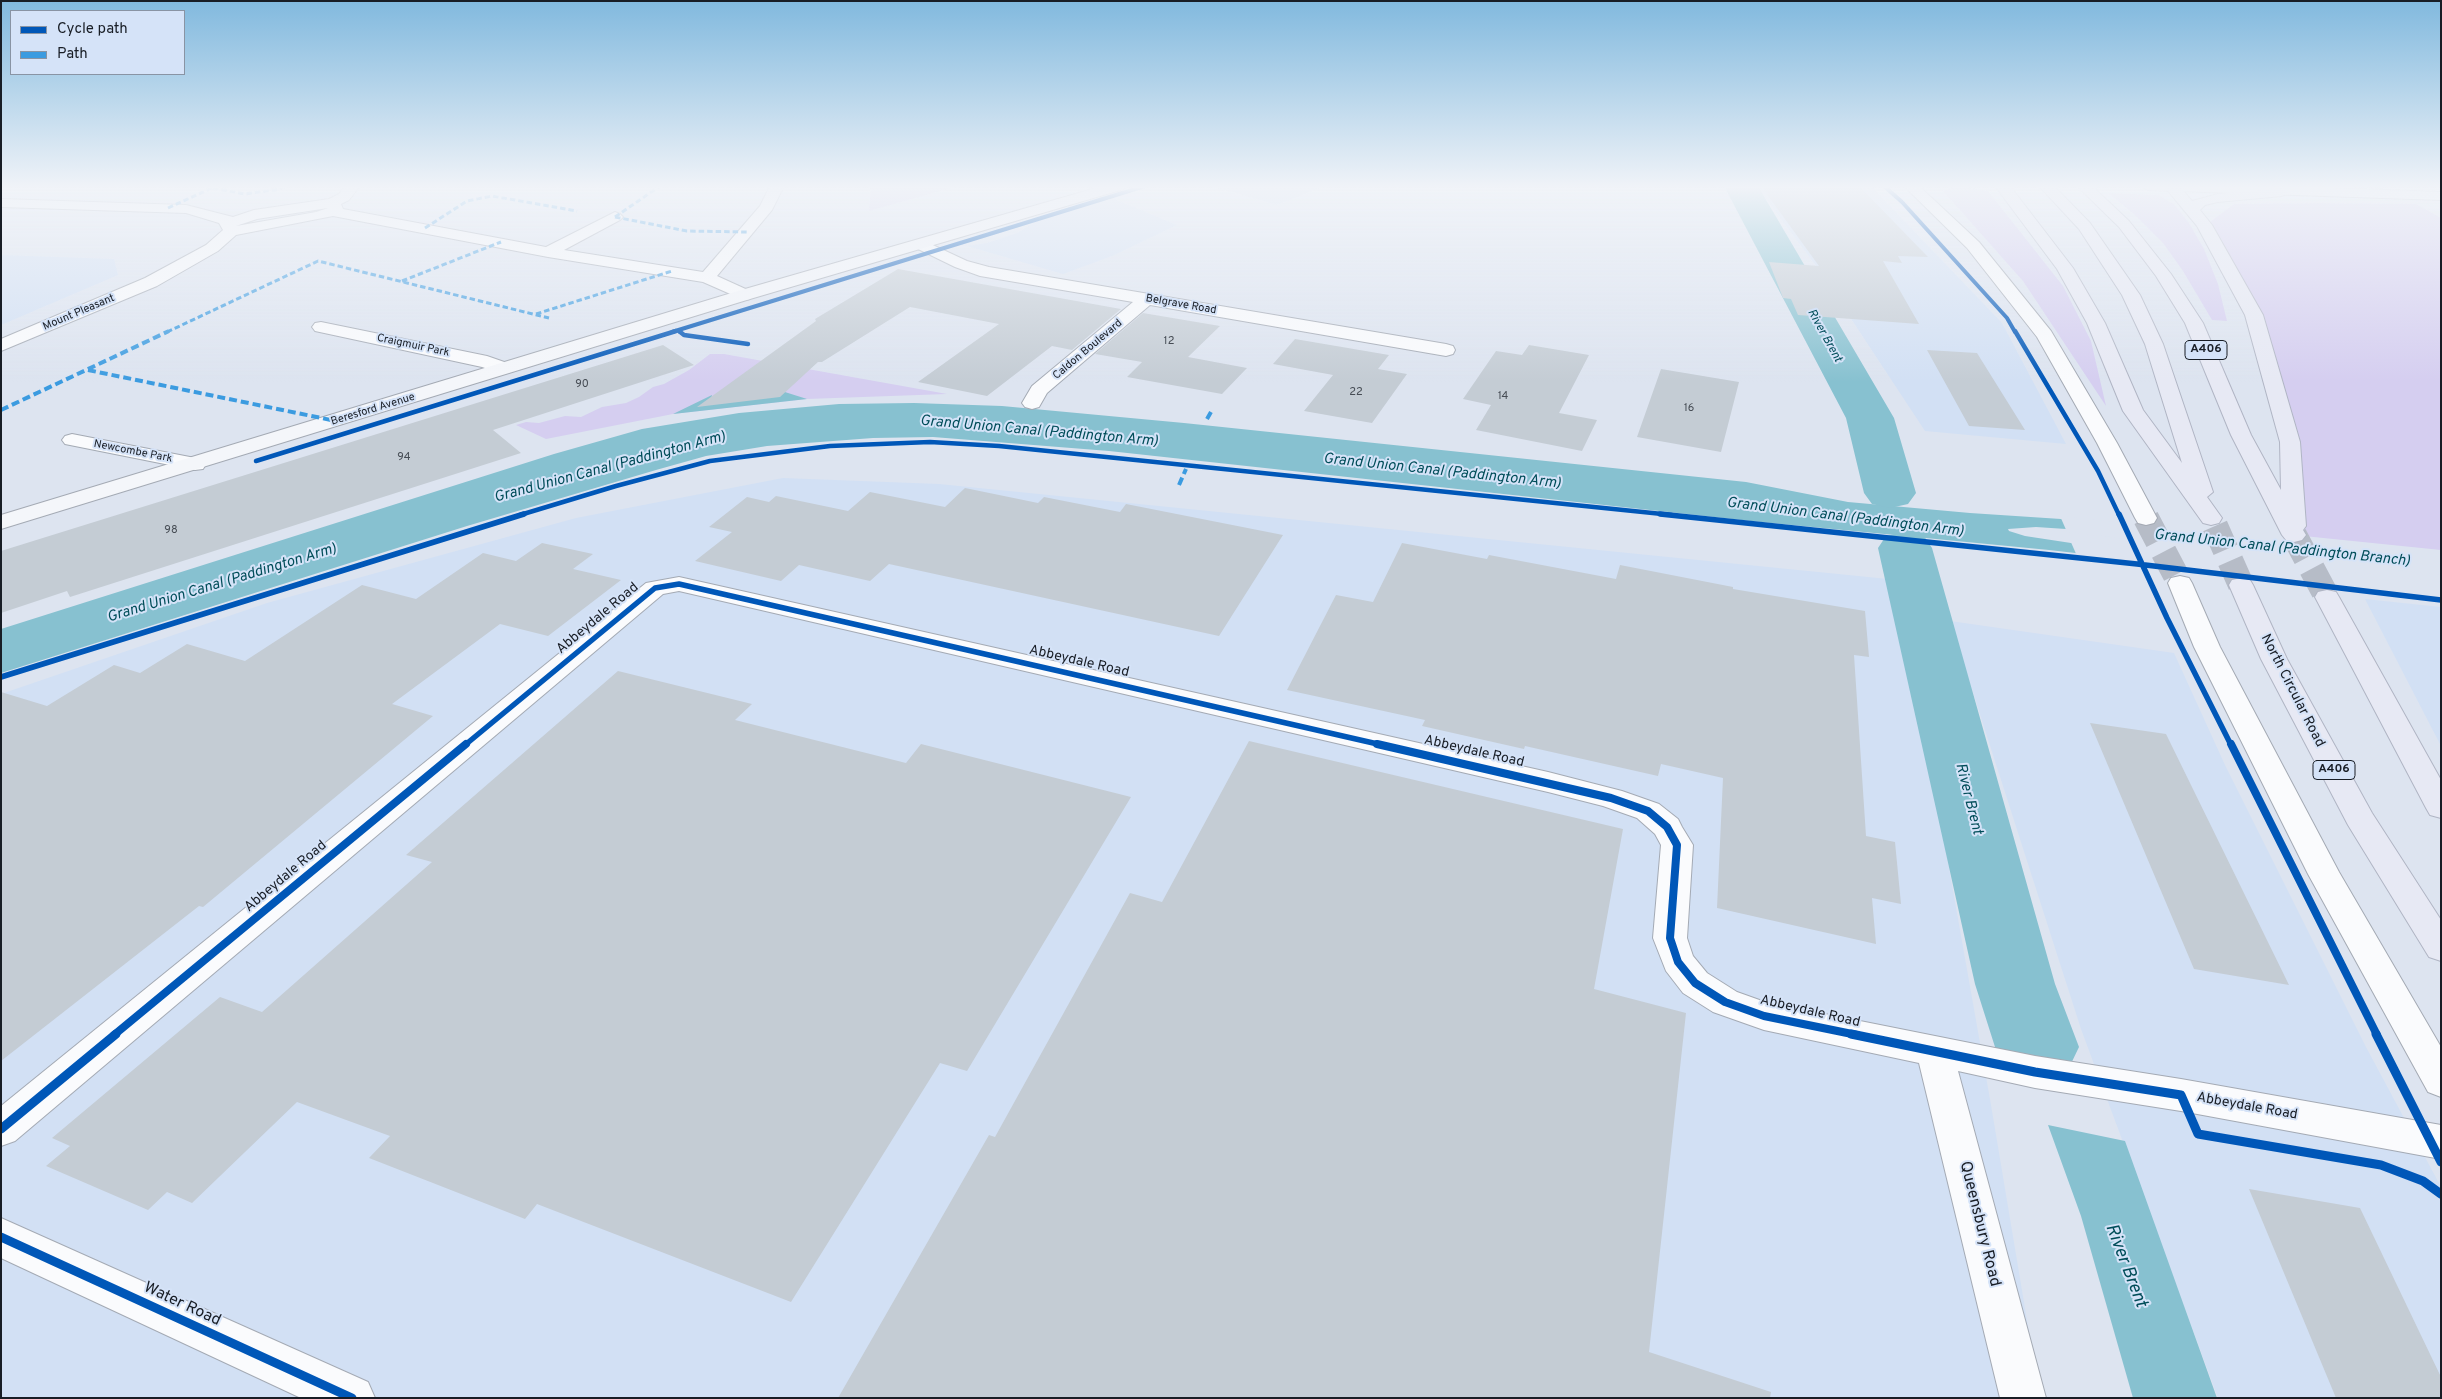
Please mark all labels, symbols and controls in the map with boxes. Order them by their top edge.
legend [10,10,185,75]
text: Cycle path [57,20,128,39]
text: Path [57,45,88,64]
street label: Mount Pleasant [41,292,117,334]
street label: Belgrave Road [1145,292,1217,318]
water label: River Brent [1803,307,1845,365]
street label: Caldon Boulevard [1051,317,1125,383]
street label: Craigmuir Park [375,332,451,360]
house number: 12 [1164,335,1174,349]
road number: A406 [2185,340,2227,360]
house number: 90 [575,378,589,392]
house number: 22 [1349,386,1363,400]
house number: 14 [1498,390,1508,404]
street label: Beresford Avenue [329,391,417,429]
house number: 16 [1684,402,1694,416]
water label: Grand Union Canal (Paddington Arm) [919,413,1159,451]
water label: Grand Union Canal (Paddington Arm) [492,428,728,508]
street label: Newcombe Park [93,438,173,466]
house number: 94 [397,451,411,465]
water label: Grand Union Canal (Paddington Arm) [1322,451,1562,493]
water label: Grand Union Canal (Paddington Arm) [1725,495,1965,541]
house number: 98 [164,524,178,538]
water label: Grand Union Canal (Paddington Branch) [2153,527,2411,571]
water label: Grand Union Canal (Paddington Arm) [105,540,339,628]
street label: Abbeydale Road [553,580,643,658]
street label: North Circular Road [2256,632,2328,750]
street label: Abbeydale Road [1027,642,1131,682]
street label: Abbeydale Road [1422,732,1526,772]
road number: A406 [2313,760,2355,780]
water label: River Brent [1950,761,1986,837]
street label: Abbeydale Road [241,838,331,916]
street label: Abbeydale Road [1758,992,1862,1032]
street label: Abbeydale Road [2195,1090,2299,1124]
street label: Queensbury Road [1954,1159,2004,1289]
water label: River Brent [2099,1221,2151,1311]
street label: Water Road [140,1279,224,1331]

